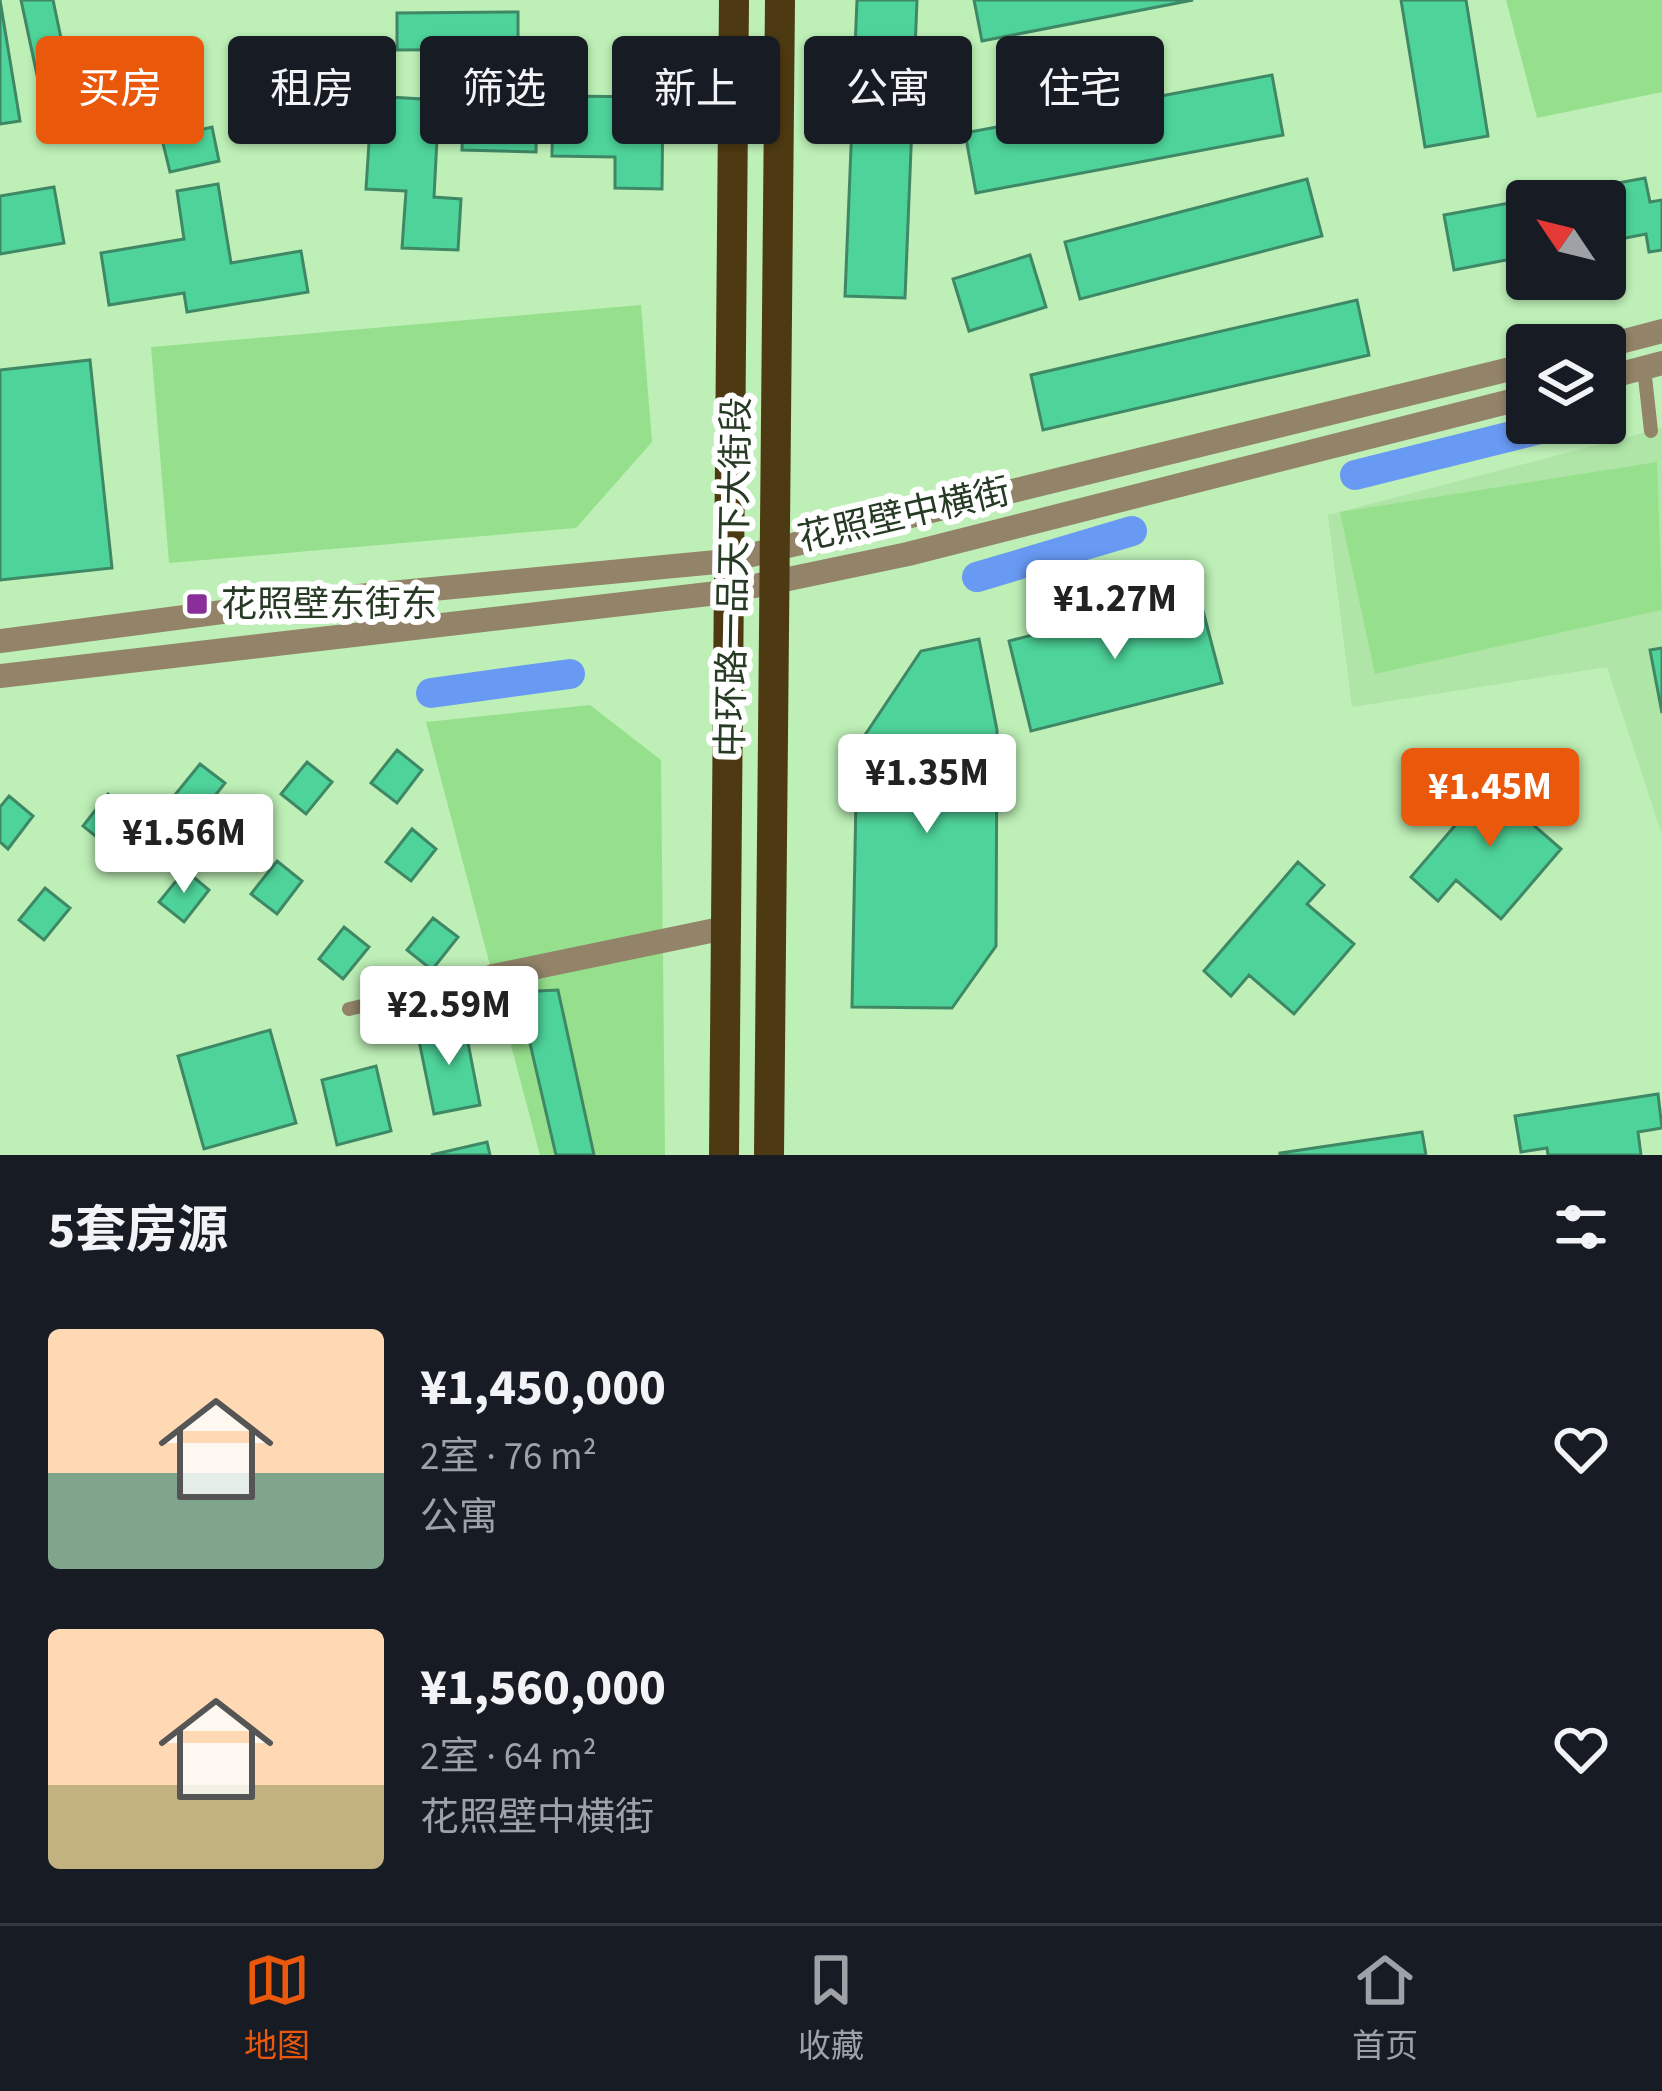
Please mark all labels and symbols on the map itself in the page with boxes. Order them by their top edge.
north arrow [1506,180,1626,300]
street label: 中环路一品天下大街段 [705,397,763,757]
street label: 花照壁中横街 [793,466,1015,564]
pin: ¥1.27M [1017,560,1213,662]
place label: 花照壁东街东 [221,579,437,630]
marker: 花照壁东街东 [184,591,210,617]
pin: ¥1.35M [829,734,1025,836]
pin: ¥1.45M [1392,748,1588,850]
pin: ¥1.56M [86,794,282,896]
pin: ¥2.59M [351,966,547,1068]

